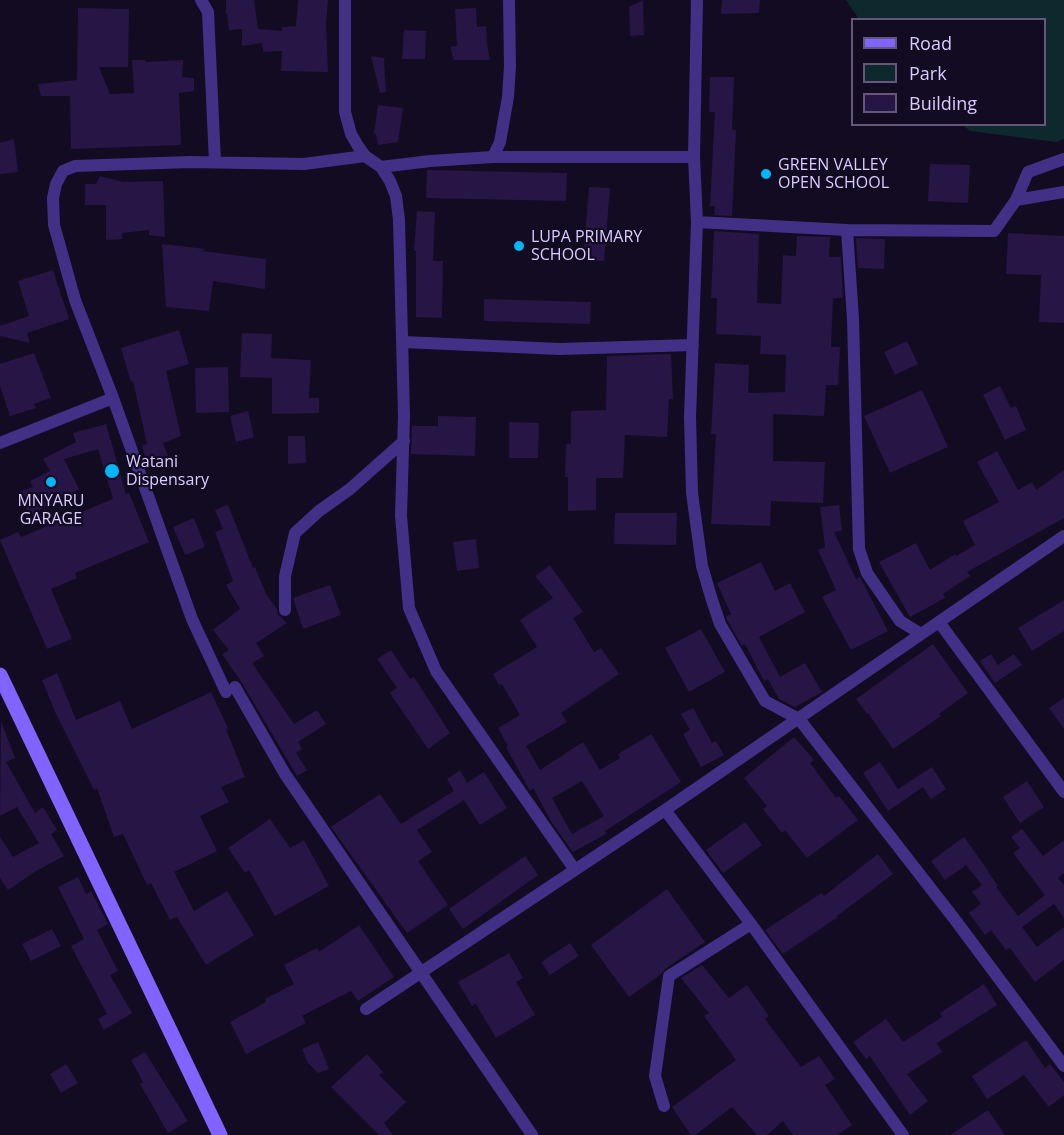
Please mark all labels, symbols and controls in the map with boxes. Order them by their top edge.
legend [851,18,1046,126]
text: Road [909,31,952,55]
text: Park [909,61,947,85]
text: Building [909,91,977,115]
place label: GREEN VALLEY OPEN SCHOOL [778,155,889,193]
marker: GREEN VALLEY OPEN SCHOOL [759,167,773,181]
place label: LUPA PRIMARY SCHOOL [531,227,642,265]
marker: LUPA PRIMARY SCHOOL [512,239,526,253]
place label: Watani Dispensary [126,452,209,490]
marker: Watani Dispensary [103,462,121,480]
marker: MNYARU GARAGE [44,475,58,489]
place label: MNYARU GARAGE [17,491,85,529]

